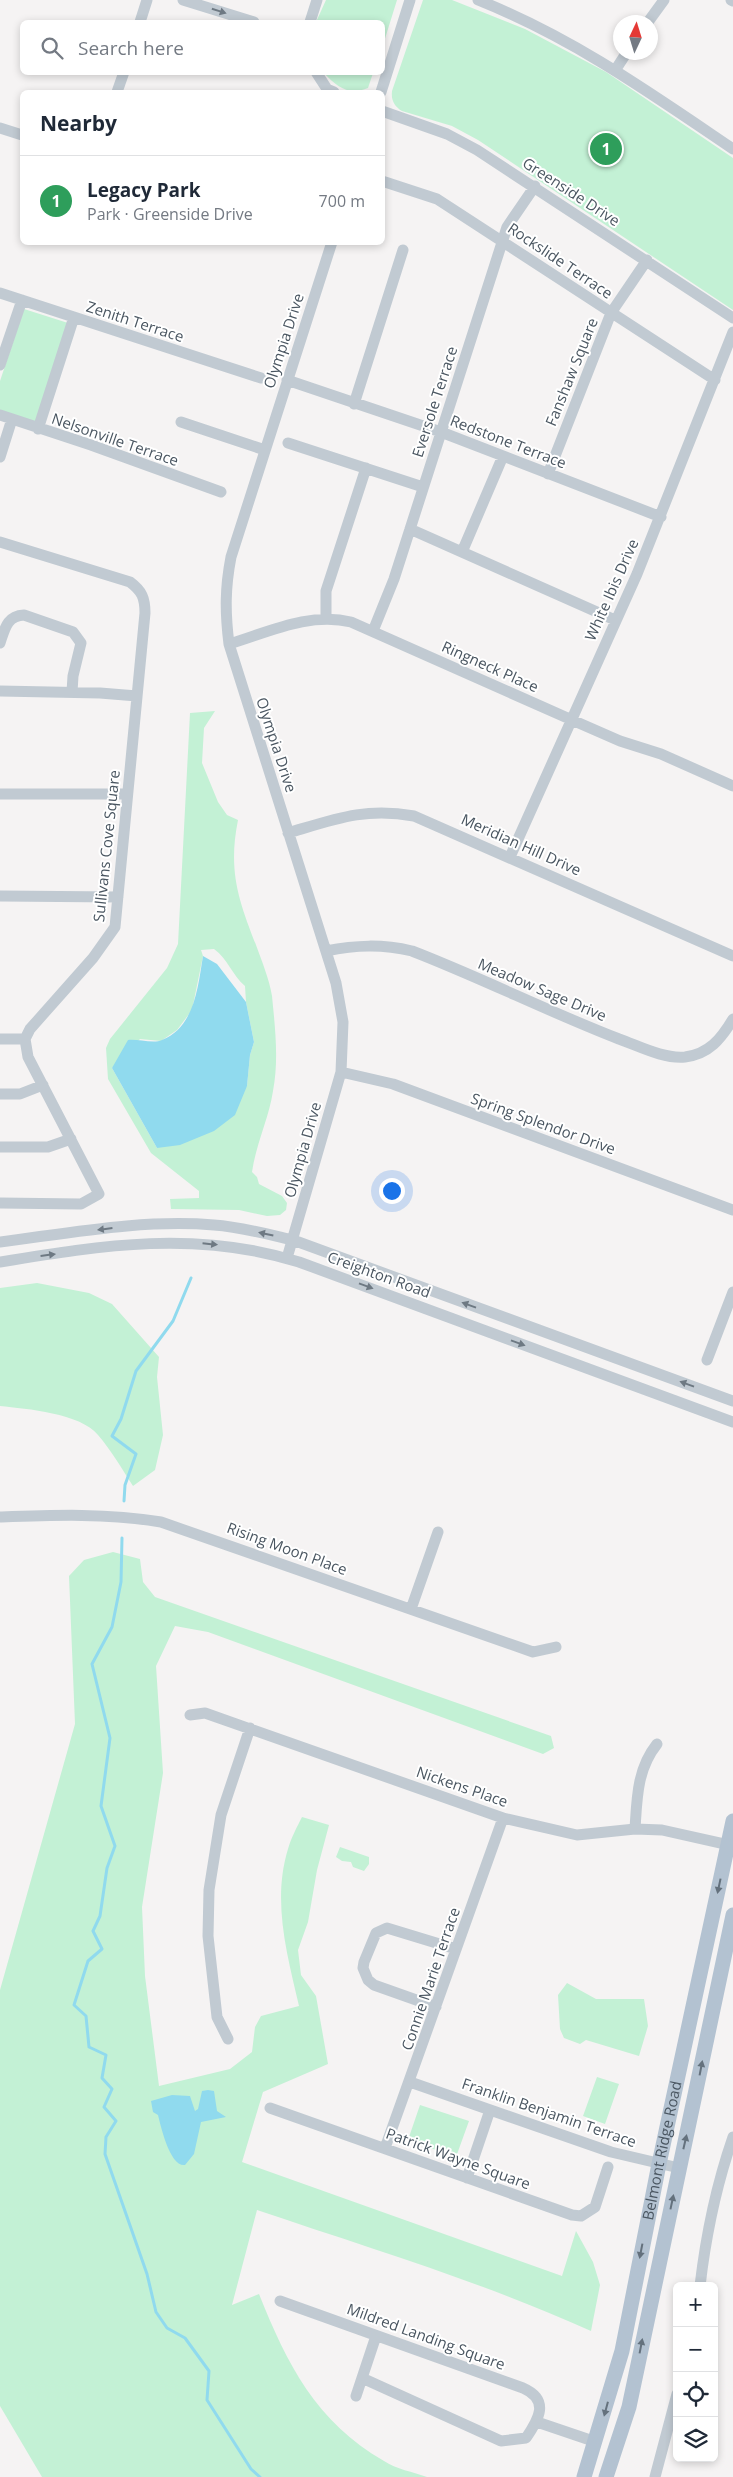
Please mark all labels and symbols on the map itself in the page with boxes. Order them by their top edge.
one-way arrow [211,8,226,16]
north arrow [613,15,658,60]
pin: 1 [590,130,622,168]
street label: Greenside Drive [519,152,624,230]
street label: Rockslide Terrace [504,218,617,303]
street label: Olympia Drive [258,291,308,391]
street label: Zenith Terrace [84,296,187,346]
street label: Fanshaw Square [540,315,602,429]
street label: Eversole Terrace [407,344,461,460]
street label: Nelsonville Terrace [49,408,181,470]
street label: Redstone Terrace [447,410,569,472]
street label: White Ibis Drive [580,536,642,644]
street label: Ringneck Place [439,636,542,696]
street label: Olympia Drive [252,695,302,795]
street label: Sullivans Cove Square [88,769,124,923]
street label: Meridian Hill Drive [458,809,585,880]
street label: Meadow Sage Drive [475,953,610,1025]
street label: Spring Splendor Drive [468,1088,618,1159]
street label: Olympia Drive [279,1099,325,1200]
your location [379,1178,405,1204]
one-way arrow [96,1225,112,1233]
one-way arrow [258,1230,274,1238]
one-way arrow [202,1240,218,1248]
street label: Creighton Road [325,1246,434,1302]
one-way arrow [41,1251,57,1259]
one-way arrow [359,1282,374,1290]
one-way arrow [461,1301,476,1309]
one-way arrow [511,1339,526,1347]
one-way arrow [679,1380,694,1388]
street label: Rising Moon Place [224,1517,350,1579]
street label: Nickens Place [414,1761,511,1811]
one-way arrow [715,1878,723,1894]
street label: Connie Marie Terrace [396,1905,464,2053]
one-way arrow [697,2061,705,2076]
street label: Franklin Benjamin Terrace [460,2073,639,2151]
street label: Belmont Ridge Road [637,2079,686,2222]
street label: Patrick Wayne Square [383,2123,533,2194]
one-way arrow [681,2135,689,2150]
one-way arrow [668,2194,676,2209]
one-way arrow [637,2243,645,2259]
street label: Mildred Landing Square [344,2298,508,2374]
one-way arrow [638,2337,646,2353]
one-way arrow [602,2402,610,2417]

